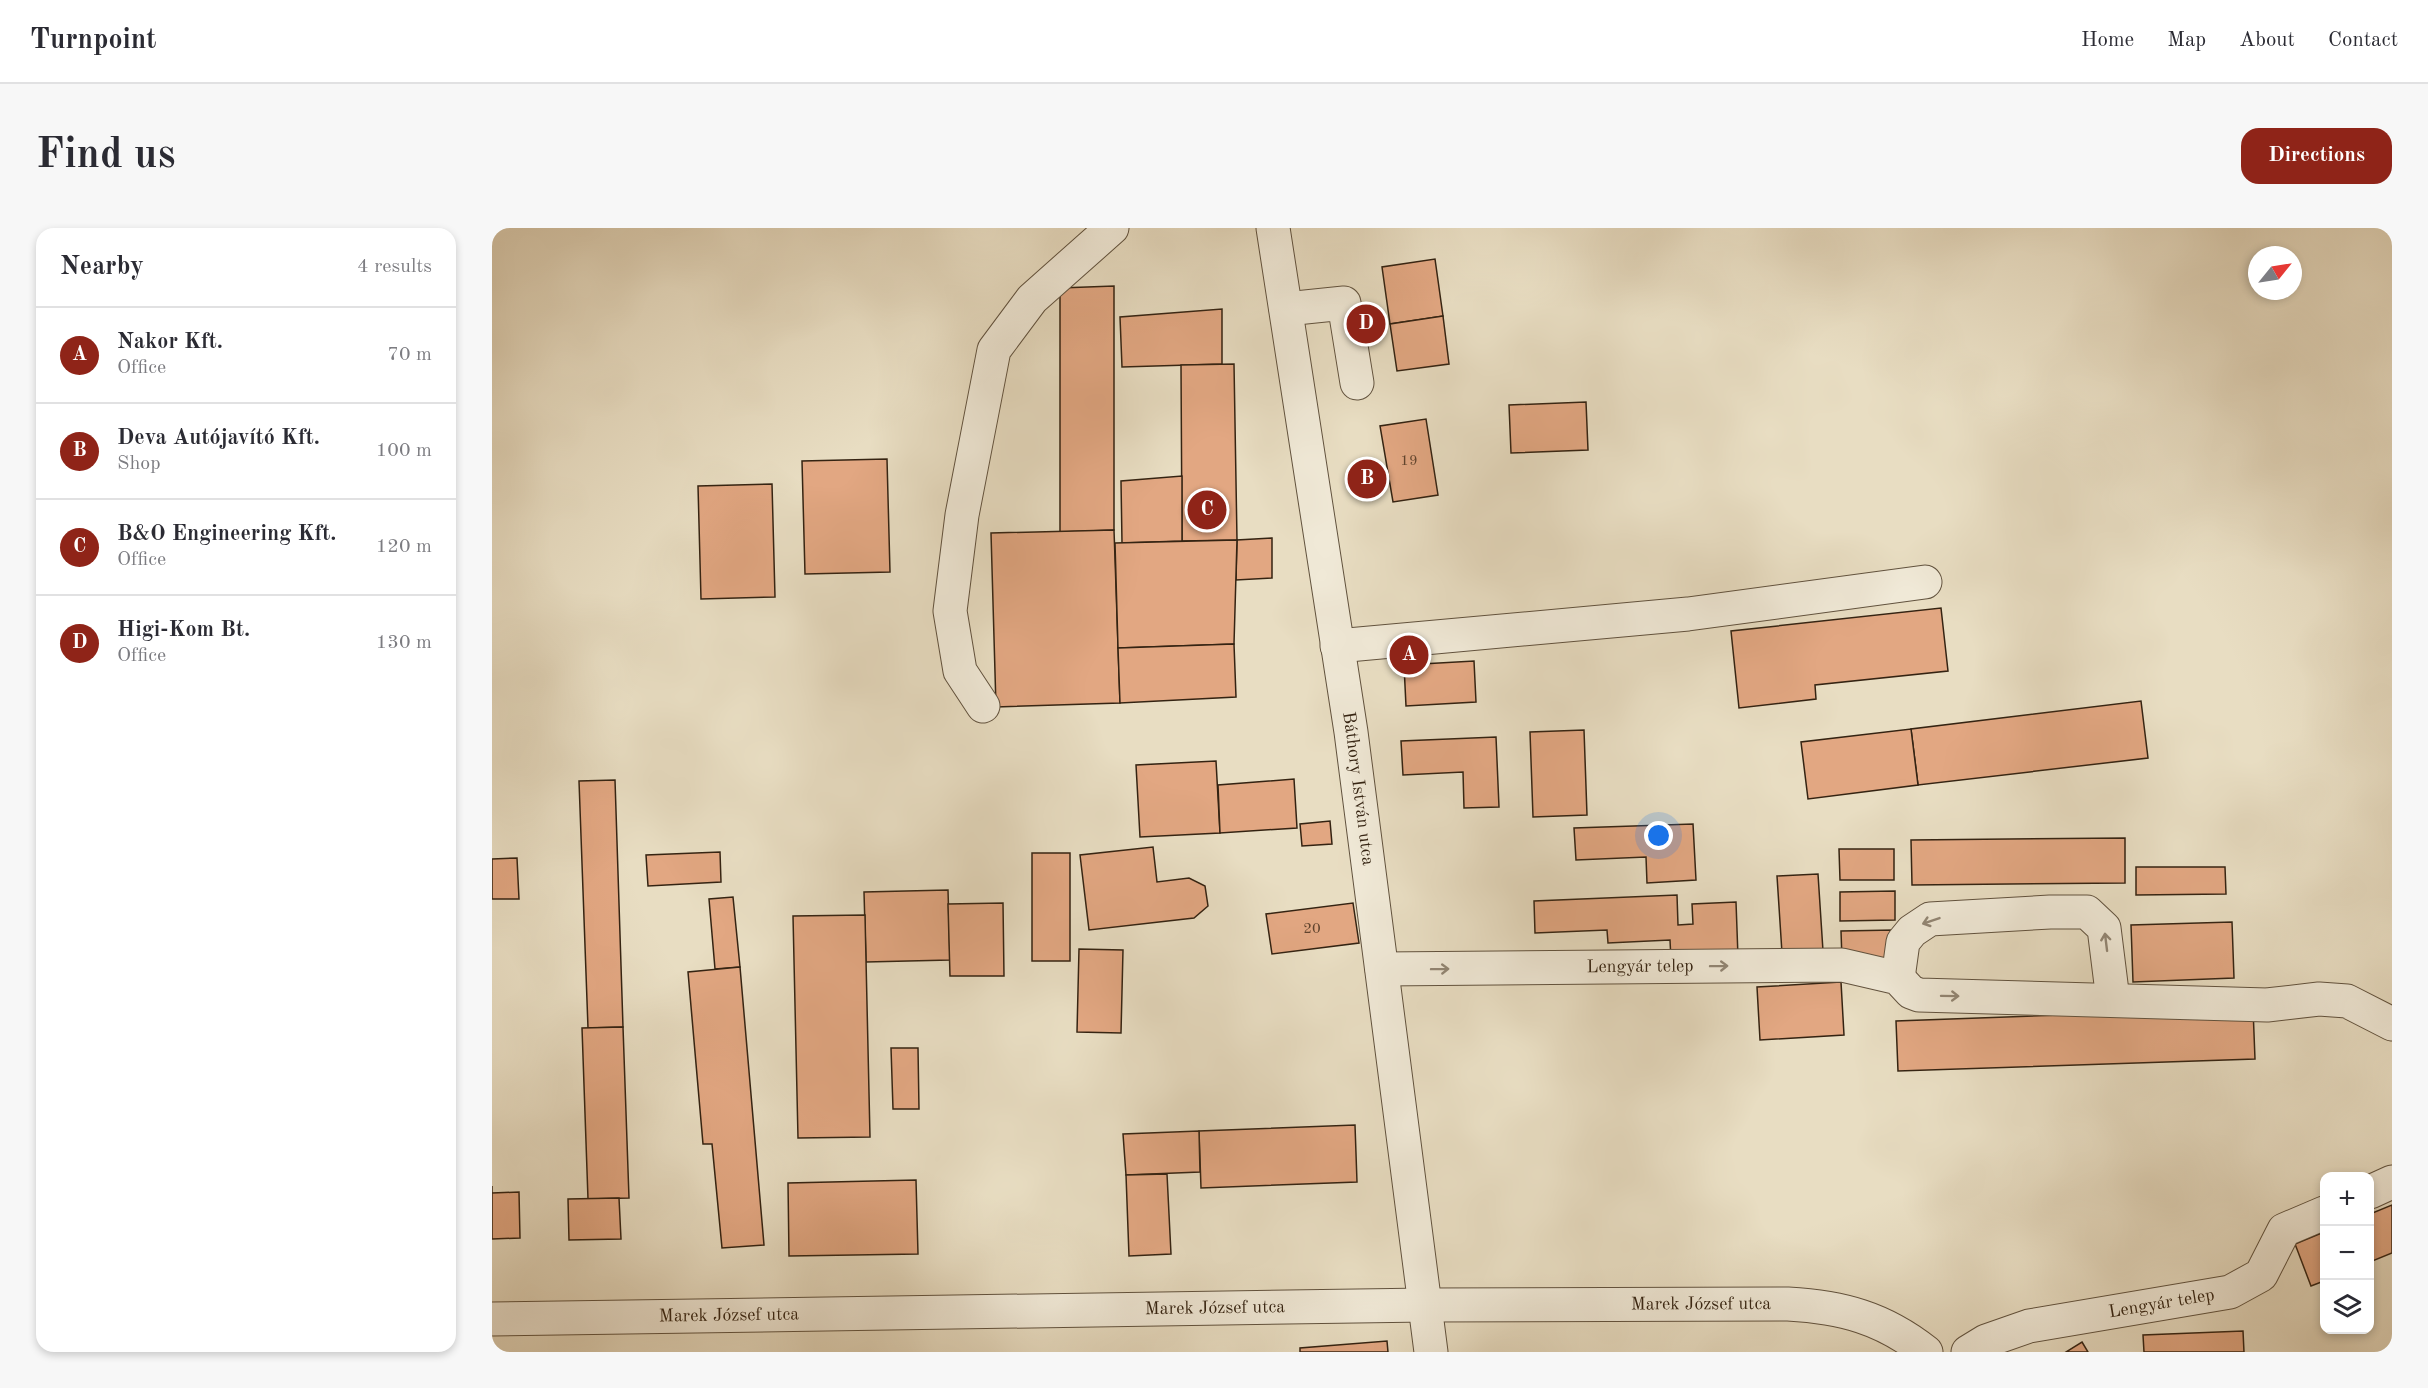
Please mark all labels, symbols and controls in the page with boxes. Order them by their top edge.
text: Turnpoint [30,27,157,55]
text: Home [2081,30,2134,51]
text: Map [2167,30,2206,51]
text: About [2239,30,2295,51]
text: Contact [2328,30,2398,51]
button: Directions [2241,128,2392,184]
text: Find us [36,135,175,177]
north arrow [2248,246,2302,300]
text: Nearby [60,254,144,280]
text: 4 results [357,257,432,277]
pin: D [1346,302,1386,346]
text: Nakor Kft. [117,331,223,353]
text: A [72,345,87,365]
text: 70 m [387,345,432,365]
text: Office [117,358,166,378]
text: Deva Autójavító Kft. [117,427,320,449]
text: B [72,441,87,461]
text: 100 m [376,441,432,461]
text: Shop [117,454,161,474]
house number: 19 [1400,454,1418,469]
pin: B [1348,456,1386,502]
pin: C [1188,488,1226,532]
text: B&O Engineering Kft. [117,523,336,545]
text: C [73,537,86,557]
text: 120 m [376,537,432,557]
text: Office [117,550,166,570]
text: Higi-Kom Bt. [117,619,250,641]
pin: A [1390,632,1428,678]
text: D [72,633,87,653]
text: 130 m [376,633,432,653]
text: Office [117,646,166,666]
street label: Báthory István utca [1339,710,1377,867]
your location [1644,821,1673,850]
one-way arrow [1922,917,1940,928]
house number: 20 [1303,922,1321,937]
one-way arrow [2100,933,2111,952]
street label: Lengyár telep [1586,957,1694,976]
one-way arrow [1708,960,1728,972]
one-way arrow [1430,963,1450,975]
one-way arrow [1939,990,1959,1002]
map controls [2320,1172,2374,1334]
button: + [2320,1172,2374,1226]
button: − [2320,1226,2374,1280]
button: layers [2320,1280,2374,1334]
street label: Lengyár telep [2107,1286,2216,1321]
street label: Marek József utca [1631,1295,1771,1313]
street label: Marek József utca [1145,1298,1285,1318]
street label: Marek József utca [659,1305,799,1325]

